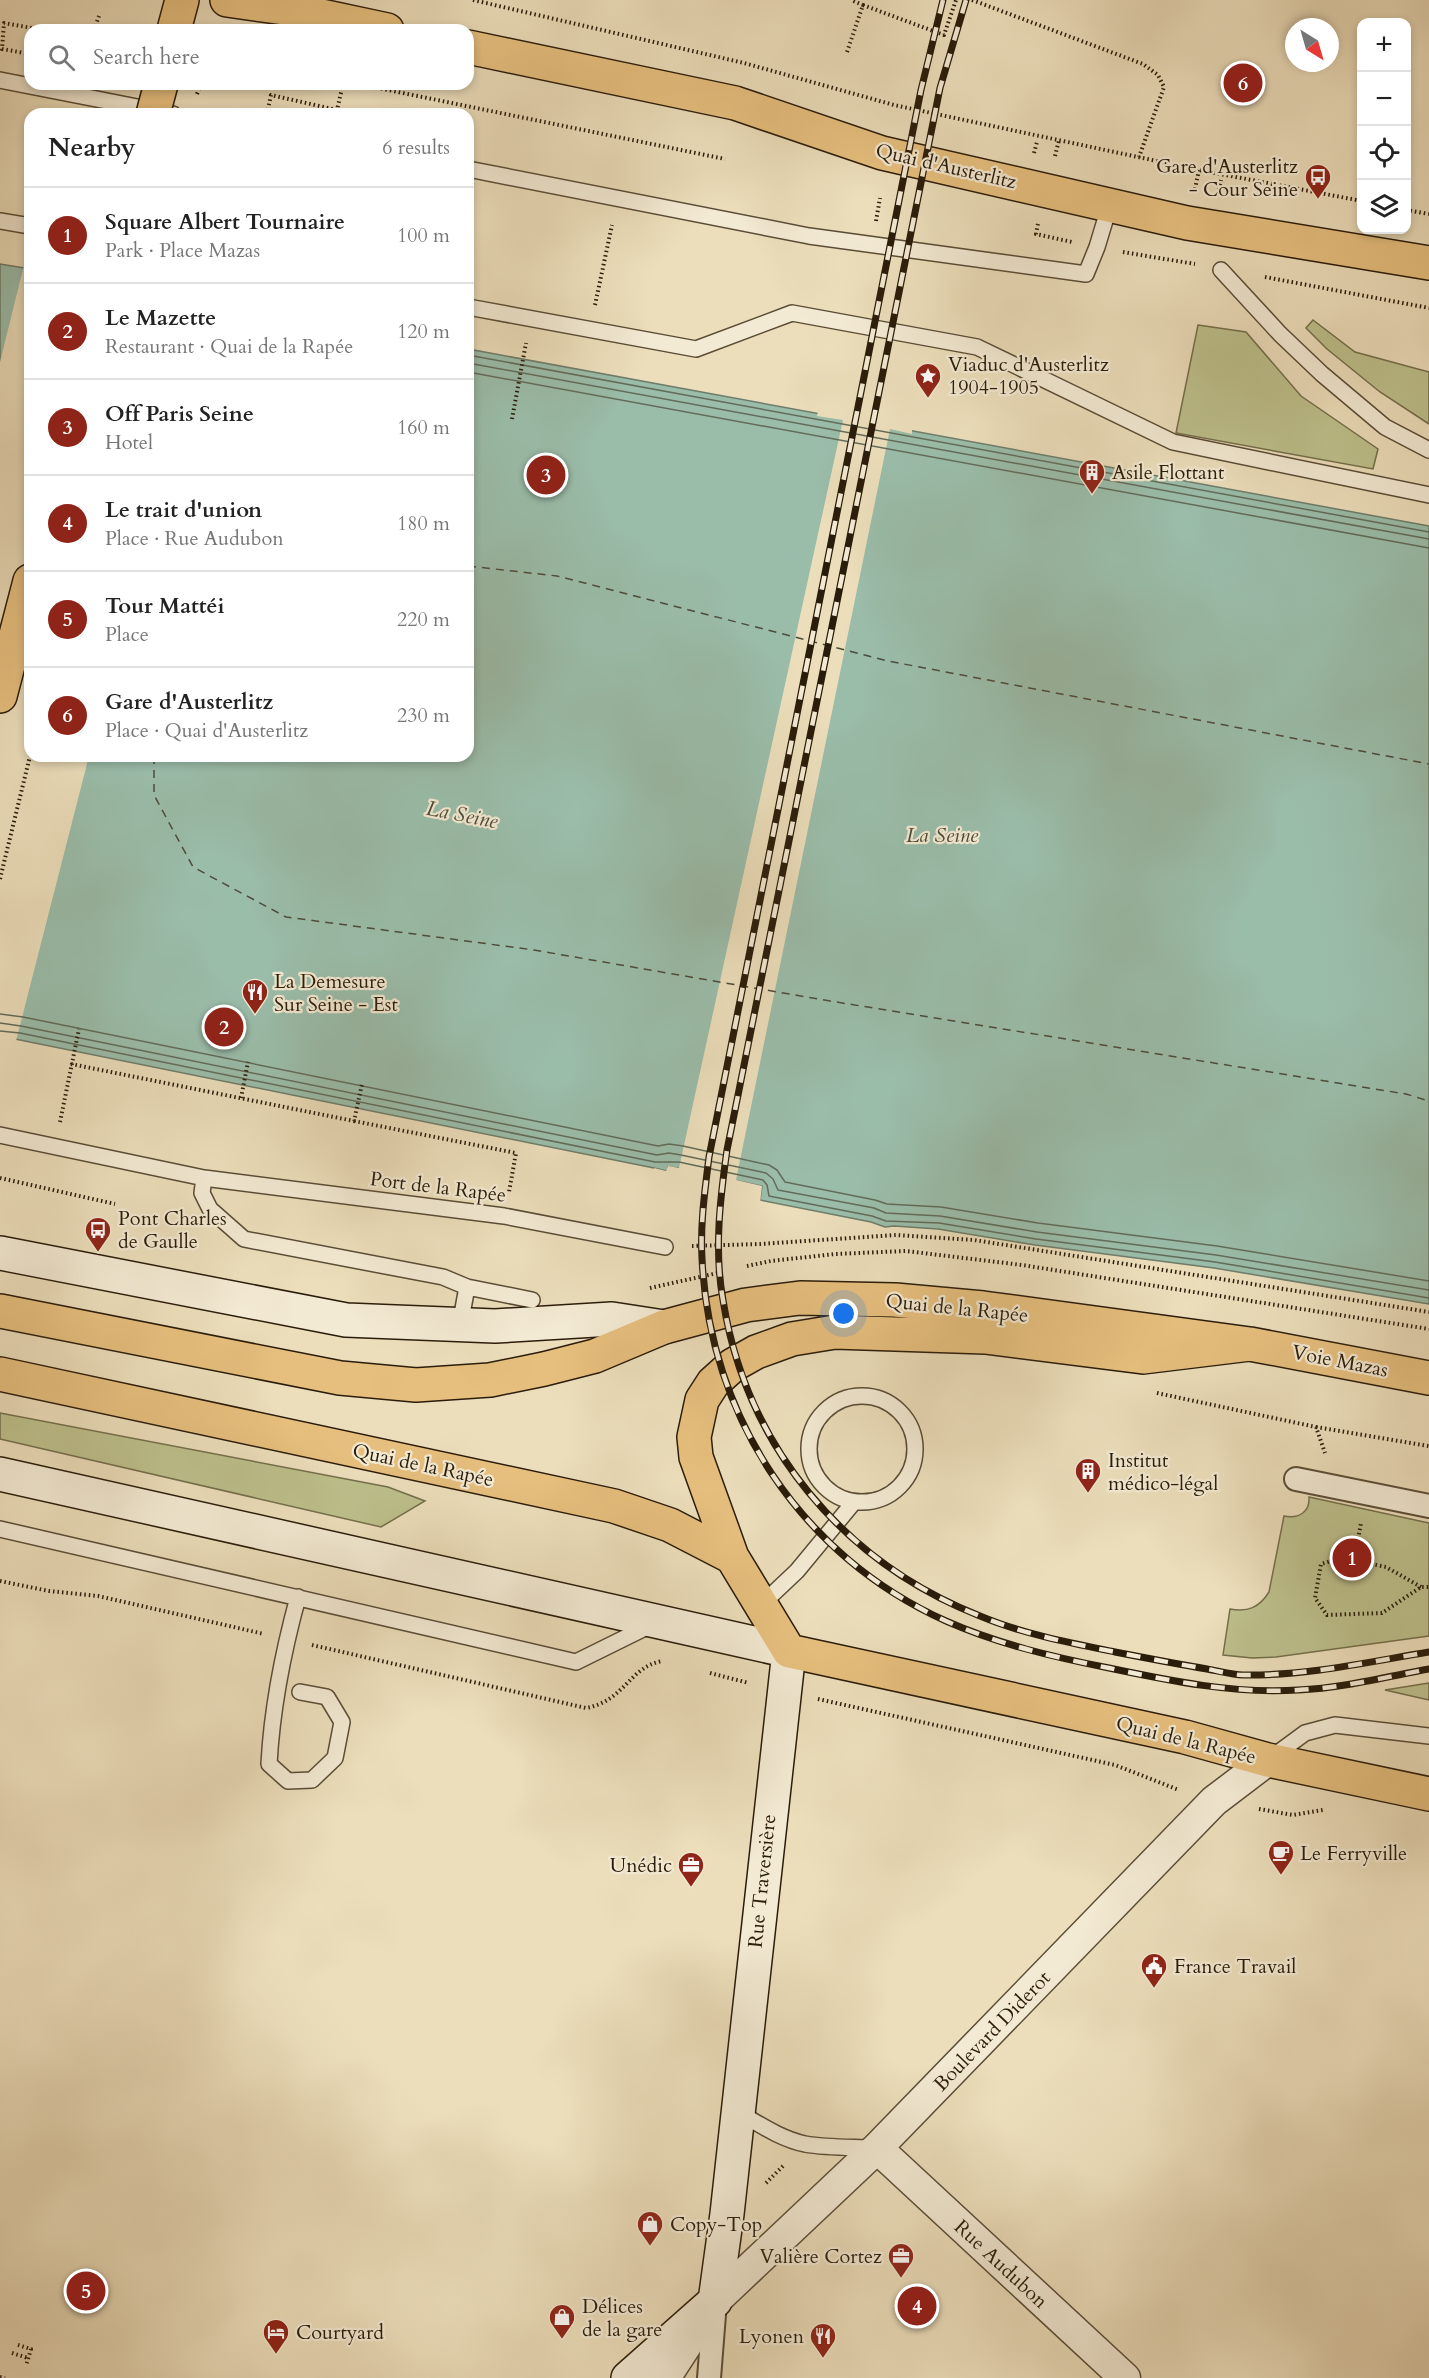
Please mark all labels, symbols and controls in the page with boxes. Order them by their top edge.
north arrow [1285,18,1339,72]
map controls [1357,18,1411,234]
button: + [1357,18,1411,72]
search box [24,24,474,90]
icon: search [45,41,78,74]
text: Search here [93,42,200,72]
pin: 6 [1224,60,1262,106]
button: − [1357,72,1411,126]
button: locate [1357,126,1411,180]
text: Nearby [48,130,136,165]
text: 6 results [382,134,450,161]
street label: Quai d'Austerlitz [873,137,1019,195]
place label: Gare d'Austerlitz - Cour Seine [1156,153,1298,203]
bus stop icon: Gare d'Austerlitz - Cour Seine [1303,162,1333,200]
button: layers [1357,180,1411,234]
text: Square Albert Tournaire [105,207,345,237]
text: 1 [62,222,73,249]
text: 100 m [397,222,450,249]
text: Park · Place Mazas [105,237,260,264]
text: Le Mazette [105,303,216,333]
text: 2 [62,318,73,345]
text: 120 m [397,318,450,345]
text: Restaurant · Quai de la Rapée [105,333,353,360]
place label: Viaduc d'Austerlitz 1904-1905 [948,351,1109,401]
place icon: Viaduc d'Austerlitz 1904-1905 [913,361,943,399]
text: Off Paris Seine [105,399,254,429]
text: 3 [62,414,73,441]
text: 160 m [397,414,450,441]
text: Hotel [105,429,153,456]
pin: 3 [526,452,566,498]
building icon: Asile Flottant [1077,457,1107,495]
place label: Asile Flottant [1112,459,1225,486]
text: Le trait d'union [105,495,262,525]
text: 4 [62,510,73,537]
text: 180 m [397,510,450,537]
text: Place · Rue Audubon [105,525,284,552]
text: Tour Mattéi [105,591,224,621]
text: 5 [62,606,73,633]
text: 220 m [397,606,450,633]
text: Place [105,621,149,648]
text: Gare d'Austerlitz [105,687,273,717]
text: 6 [62,702,73,729]
text: 230 m [397,702,450,729]
text: Place · Quai d'Austerlitz [105,717,308,744]
water label: La Seine [424,794,501,836]
water label: La Seine [906,821,979,850]
place label: La Demesure Sur Seine - Est [274,968,399,1018]
restaurant icon: La Demesure Sur Seine - Est [240,977,270,1015]
pin: 2 [204,1004,244,1050]
street label: Port de la Rapée [368,1165,508,1209]
place label: Pont Charles de Gaulle [118,1205,227,1255]
bus stop icon: Pont Charles de Gaulle [83,1215,113,1253]
street label: Quai de la Rapée [884,1287,1030,1329]
your location [829,1299,858,1328]
street label: Voie Mazas [1290,1338,1390,1384]
street label: Quai de la Rapée [350,1437,496,1493]
place label: Institut médico-légal [1108,1447,1218,1497]
building icon: Institut médico-légal [1073,1456,1103,1494]
pin: 1 [1332,1536,1372,1580]
street label: Quai de la Rapée [1113,1710,1259,1770]
street label: Rue Traversière [742,1813,782,1949]
cafe icon: Le Ferryville [1266,1838,1296,1876]
place label: Le Ferryville [1300,1840,1407,1867]
office icon: Unédic [676,1850,706,1888]
place label: Unédic [610,1852,672,1879]
public building icon: France Travail [1139,1951,1169,1989]
place label: France Travail [1174,1953,1296,1980]
street label: Boulevard Diderot [928,1964,1057,2097]
shop icon: Copy-Top [635,2209,665,2247]
place label: Copy-Top [670,2211,762,2238]
street label: Rue Audubon [948,2214,1054,2315]
office icon: Valière Cortez [886,2241,916,2279]
place label: Valière Cortez [759,2243,882,2270]
pin: 5 [66,2268,106,2314]
pin: 4 [898,2284,936,2328]
place label: Délices de la gare [582,2293,662,2343]
shop icon: Délices de la gare [547,2302,577,2340]
hotel icon: Courtyard [261,2317,291,2355]
place label: Courtyard [296,2319,384,2346]
restaurant icon: Lyonen [808,2321,838,2359]
place label: Lyonen [739,2323,805,2350]

